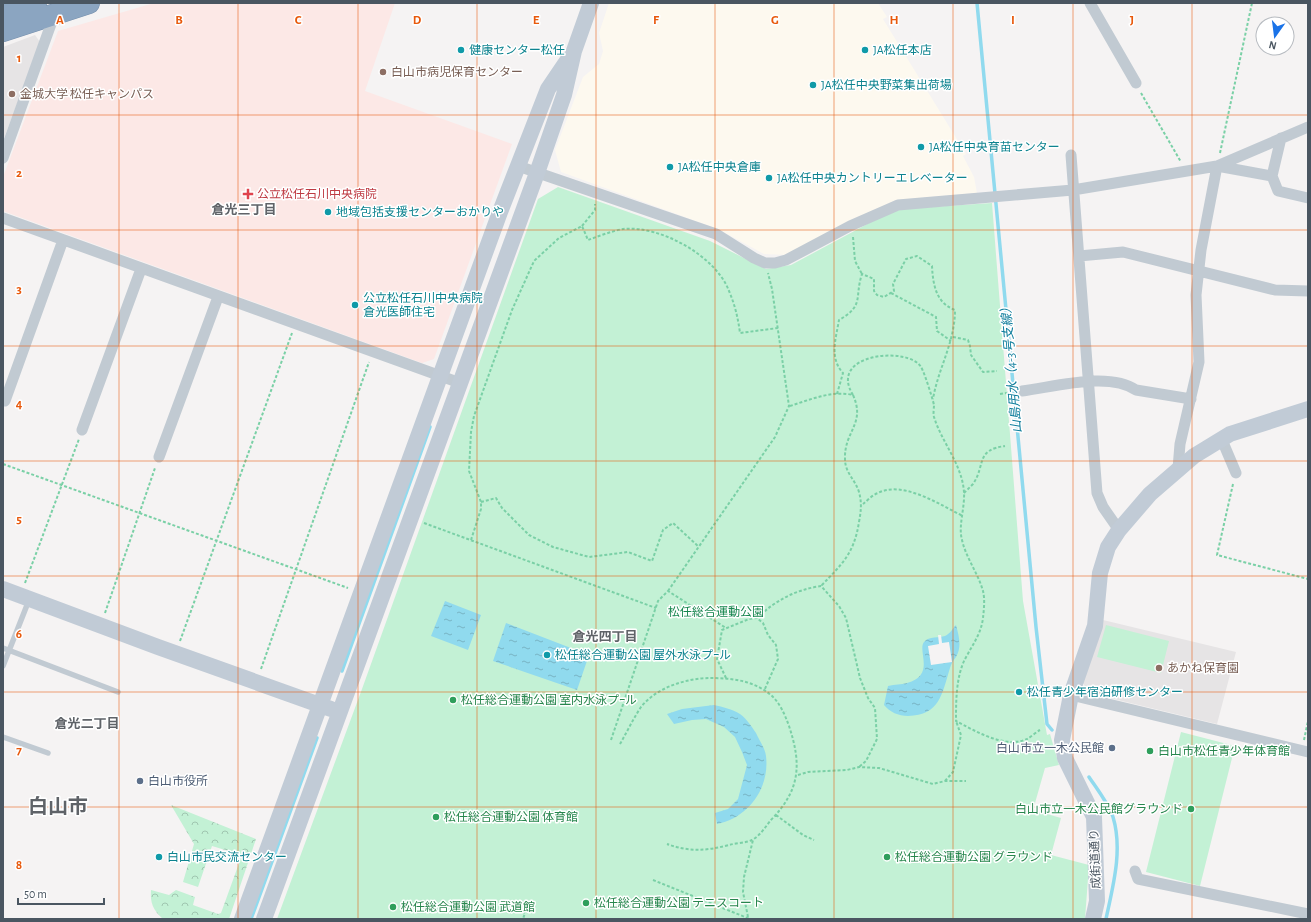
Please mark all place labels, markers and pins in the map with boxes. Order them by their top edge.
place label: 健康センター松任 [469,43,565,56]
place label: JA松任本店 [873,43,932,56]
marker: 健康センター松任 [456,45,466,55]
marker: JA松任本店 [860,45,870,55]
place label: 白山市病児保育センター [391,65,523,78]
marker: 白山市病児保育センター [378,67,388,77]
place label: JA松任中央野菜集出荷場 [821,78,952,91]
marker: JA松任中央野菜集出荷場 [808,80,818,90]
place label: 金城大学 松任キャンパス [20,87,154,100]
marker: 金城大学 松任キャンパス [7,89,17,99]
place label: JA松任中央育苗センター [929,140,1060,153]
marker: JA松任中央育苗センター [916,142,926,152]
place label: JA松任中央倉庫 [678,160,761,173]
marker: JA松任中央倉庫 [665,162,675,172]
place label: JA松任中央カントリーエレベーター [777,171,968,184]
marker: JA松任中央カントリーエレベーター [764,173,774,183]
place label: 公立松任石川中央病院 [257,187,377,200]
marker: 公立松任石川中央病院 [242,188,254,200]
place label: 地域包括支援センターおかりや [336,205,504,218]
marker: 地域包括支援センターおかりや [323,207,333,217]
place label: 公立松任石川中央病院 倉光医師住宅 [363,291,483,318]
marker: 公立松任石川中央病院 倉光医師住宅 [350,300,360,310]
place label: 松任総合運動公園 屋外水泳プｰル [555,648,731,661]
marker: 松任総合運動公園 屋外水泳プｰル [542,650,552,660]
place label: あかね保育園 [1167,661,1239,674]
marker: あかね保育園 [1154,663,1164,673]
place label: 松任青少年宿泊研修センター [1027,685,1183,698]
marker: 松任青少年宿泊研修センター [1014,687,1024,697]
place label: 松任総合運動公園 室内水泳プｰル [461,693,637,706]
marker: 松任総合運動公園 室内水泳プｰル [448,695,458,705]
place label: 白山市立一木公民館 [996,742,1104,754]
marker: 白山市立一木公民館 [1107,743,1117,753]
place label: 白山市松任青少年体育館 [1158,744,1290,757]
marker: 白山市松任青少年体育館 [1145,746,1155,756]
place label: 白山市役所 [148,774,208,787]
marker: 白山市役所 [135,776,145,786]
place label: 白山市立一木公民館グラウンド [1015,802,1183,815]
marker: 白山市立一木公民館グラウンド [1186,804,1196,814]
place label: 松任総合運動公園 体育館 [444,810,578,823]
marker: 松任総合運動公園 体育館 [431,812,441,822]
place label: 松任総合運動公園 グラウンド [895,850,1053,863]
place label: 白山市民交流センター [167,851,287,863]
marker: 白山市民交流センター [154,852,164,862]
marker: 松任総合運動公園 グラウンド [882,852,892,862]
place label: 松任総合運動公園 テニスコート [594,896,764,909]
marker: 松任総合運動公園 テニスコート [581,898,591,908]
place label: 松任総合運動公園 武道館 [401,900,535,913]
marker: 松任総合運動公園 武道館 [388,902,398,912]

